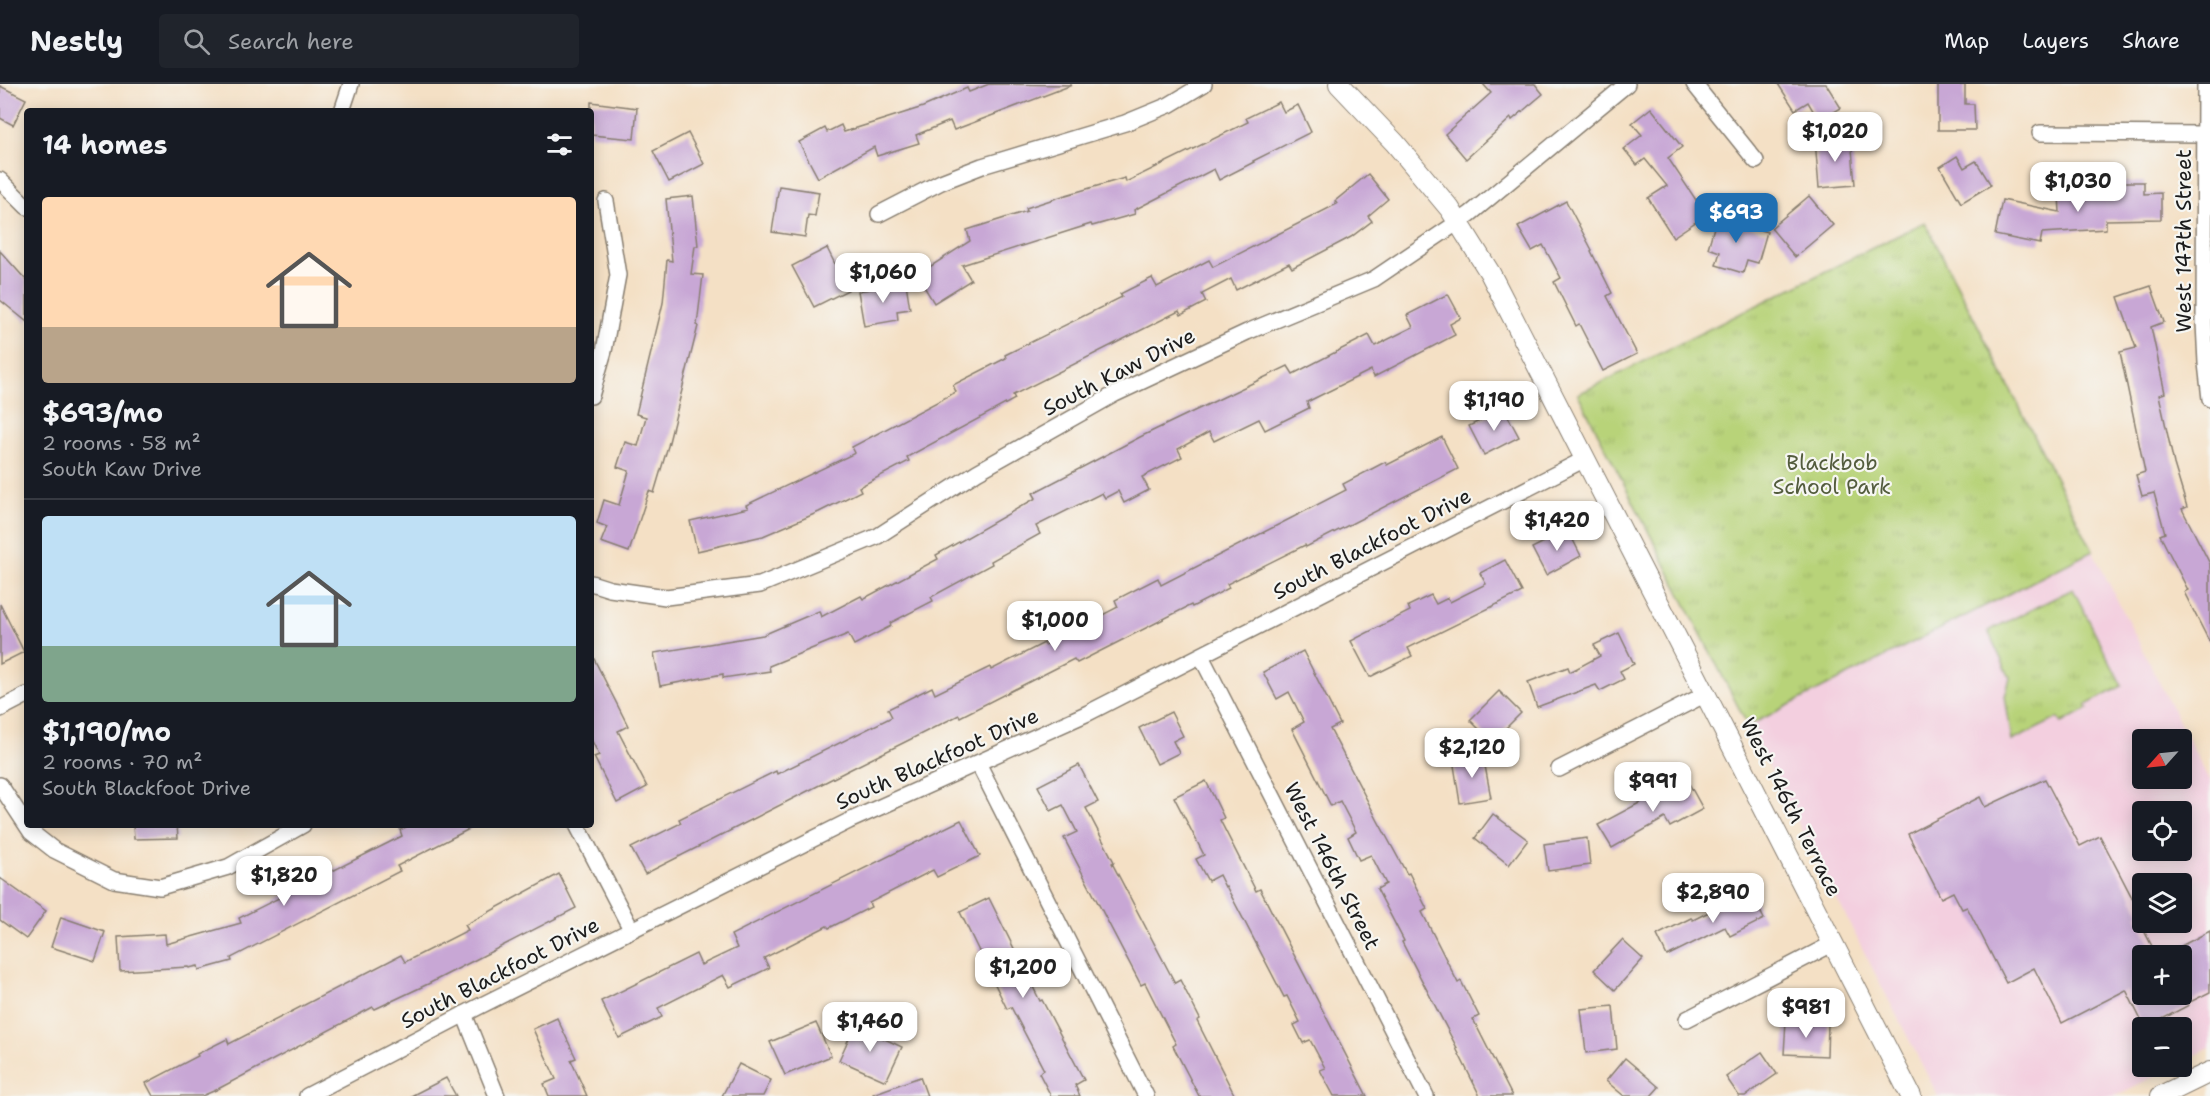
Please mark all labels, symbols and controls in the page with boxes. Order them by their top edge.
search box [159,14,579,68]
text: Nestly [30,22,123,60]
icon: search [180,25,213,58]
text: Search here [228,27,354,56]
text: Map [1944,27,1989,55]
text: Layers [2022,27,2089,55]
text: Share [2122,27,2180,55]
pin: $1,020 [1786,112,1884,163]
text: $1,020 [1801,118,1869,144]
text: 14 homes [42,127,168,162]
icon: filters [543,128,576,161]
street label: West 147th Street [2170,149,2198,333]
pin: $1,030 [2029,162,2127,213]
text: $1,030 [2044,168,2112,194]
pin: $693 [1700,193,1772,244]
text: $693 [1709,199,1763,225]
icon: home [255,236,363,344]
pin: $1,060 [834,253,932,304]
text: $1,060 [849,259,917,285]
street label: South Kaw Drive [1038,321,1200,423]
pin: $1,190 [1445,381,1543,432]
text: $1,190 [1463,387,1525,413]
text: $693/mo [42,395,163,430]
text: 2 rooms · 58 m² [42,430,201,456]
park label: Blackbob School Park [1773,449,1891,501]
text: South Kaw Drive [42,456,202,482]
street label: South Blackfoot Drive [1268,482,1476,606]
pin: $1,420 [1508,501,1606,552]
text: $1,420 [1524,507,1590,533]
icon: home [255,555,363,663]
pin: $1,000 [1006,601,1104,652]
text: $1,000 [1021,607,1089,633]
street label: South Blackfoot Drive [831,702,1043,816]
street label: West 146th Terrace [1734,713,1848,901]
text: $1,190/mo [42,714,171,749]
pin: $2,120 [1423,728,1521,779]
north arrow [2132,729,2192,789]
map controls [2132,729,2192,1077]
text: $2,120 [1439,734,1505,760]
text: 2 rooms · 70 m² [42,749,203,775]
pin: $991 [1617,762,1689,813]
text: $991 [1628,768,1678,794]
text: South Blackfoot Drive [42,775,251,801]
street label: West 146th Street [1278,777,1386,955]
button: locate [2132,801,2192,861]
pin: $1,820 [235,856,333,907]
text: $1,820 [250,862,318,888]
pin: $2,890 [1664,873,1762,924]
button: layers [2132,873,2192,933]
text: $2,890 [1676,879,1750,905]
street label: South Blackfoot Drive [396,911,604,1035]
button: + [2132,945,2192,1005]
pin: $1,200 [974,948,1072,999]
text: $1,200 [989,954,1057,980]
pin: $981 [1770,988,1842,1039]
text: $981 [1781,994,1831,1020]
pin: $1,460 [821,1002,919,1053]
text: $1,460 [836,1008,904,1034]
button: − [2132,1017,2192,1077]

